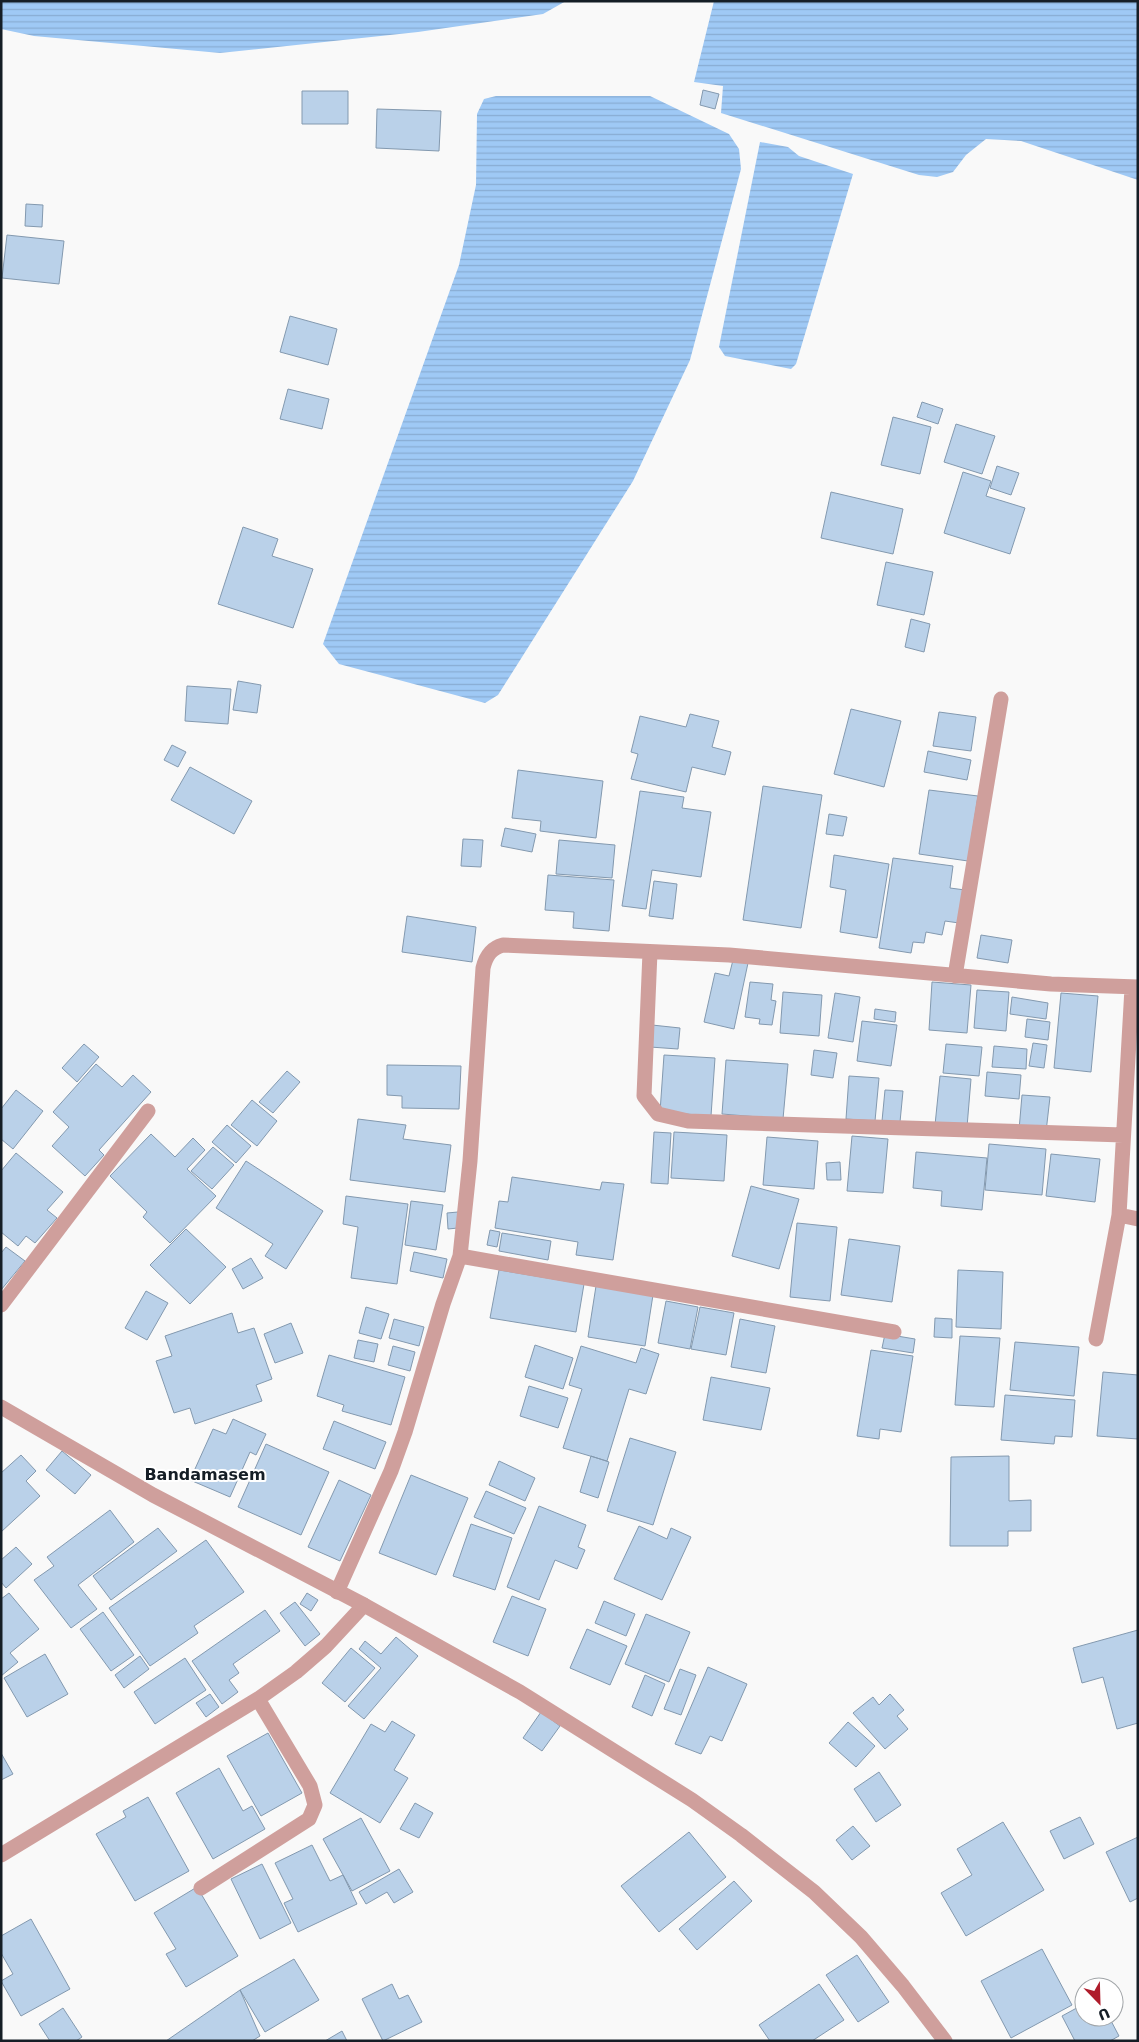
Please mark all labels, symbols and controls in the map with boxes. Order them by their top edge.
district label: Bandamasem [144,1465,266,1484]
north arrow [1074,1977,1124,2027]
text: U [1096,2004,1112,2024]

